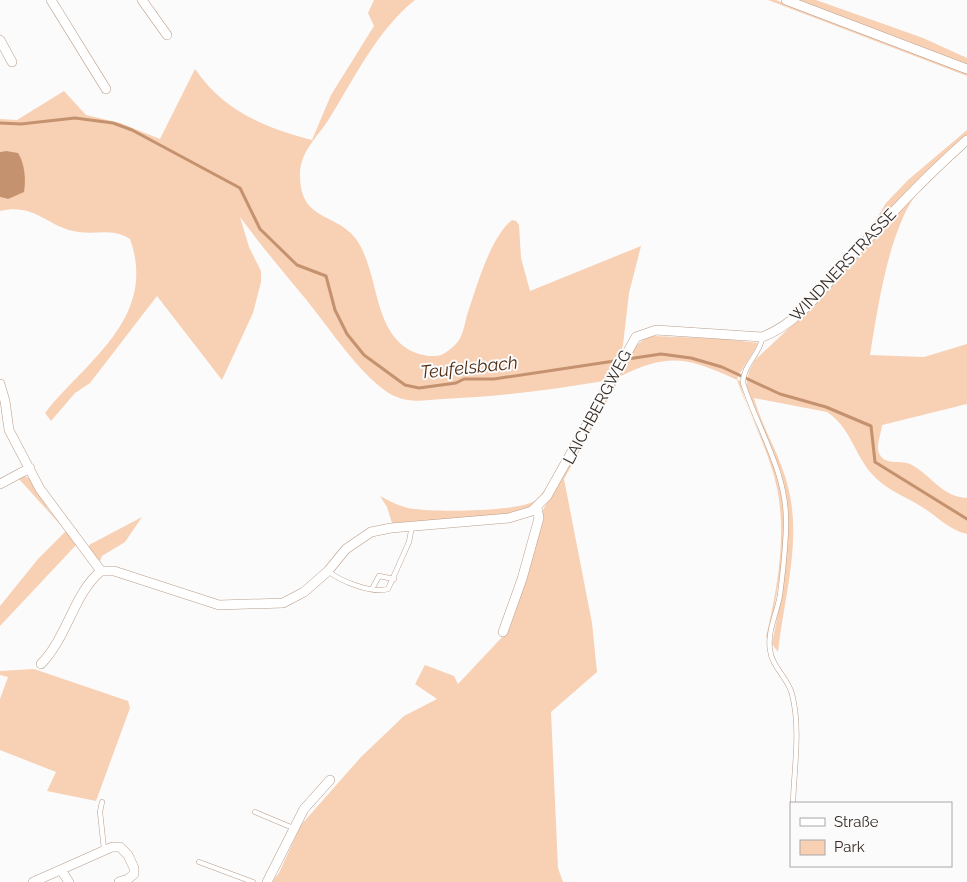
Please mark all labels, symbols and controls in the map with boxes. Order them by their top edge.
street label: WINDNERSTRASSE [786,205,900,325]
street label: LAICHBERGWEG [559,347,635,467]
water label: Teufelsbach [419,351,519,383]
legend [790,802,952,867]
text: Straße [834,813,879,831]
text: Park [834,838,865,856]

